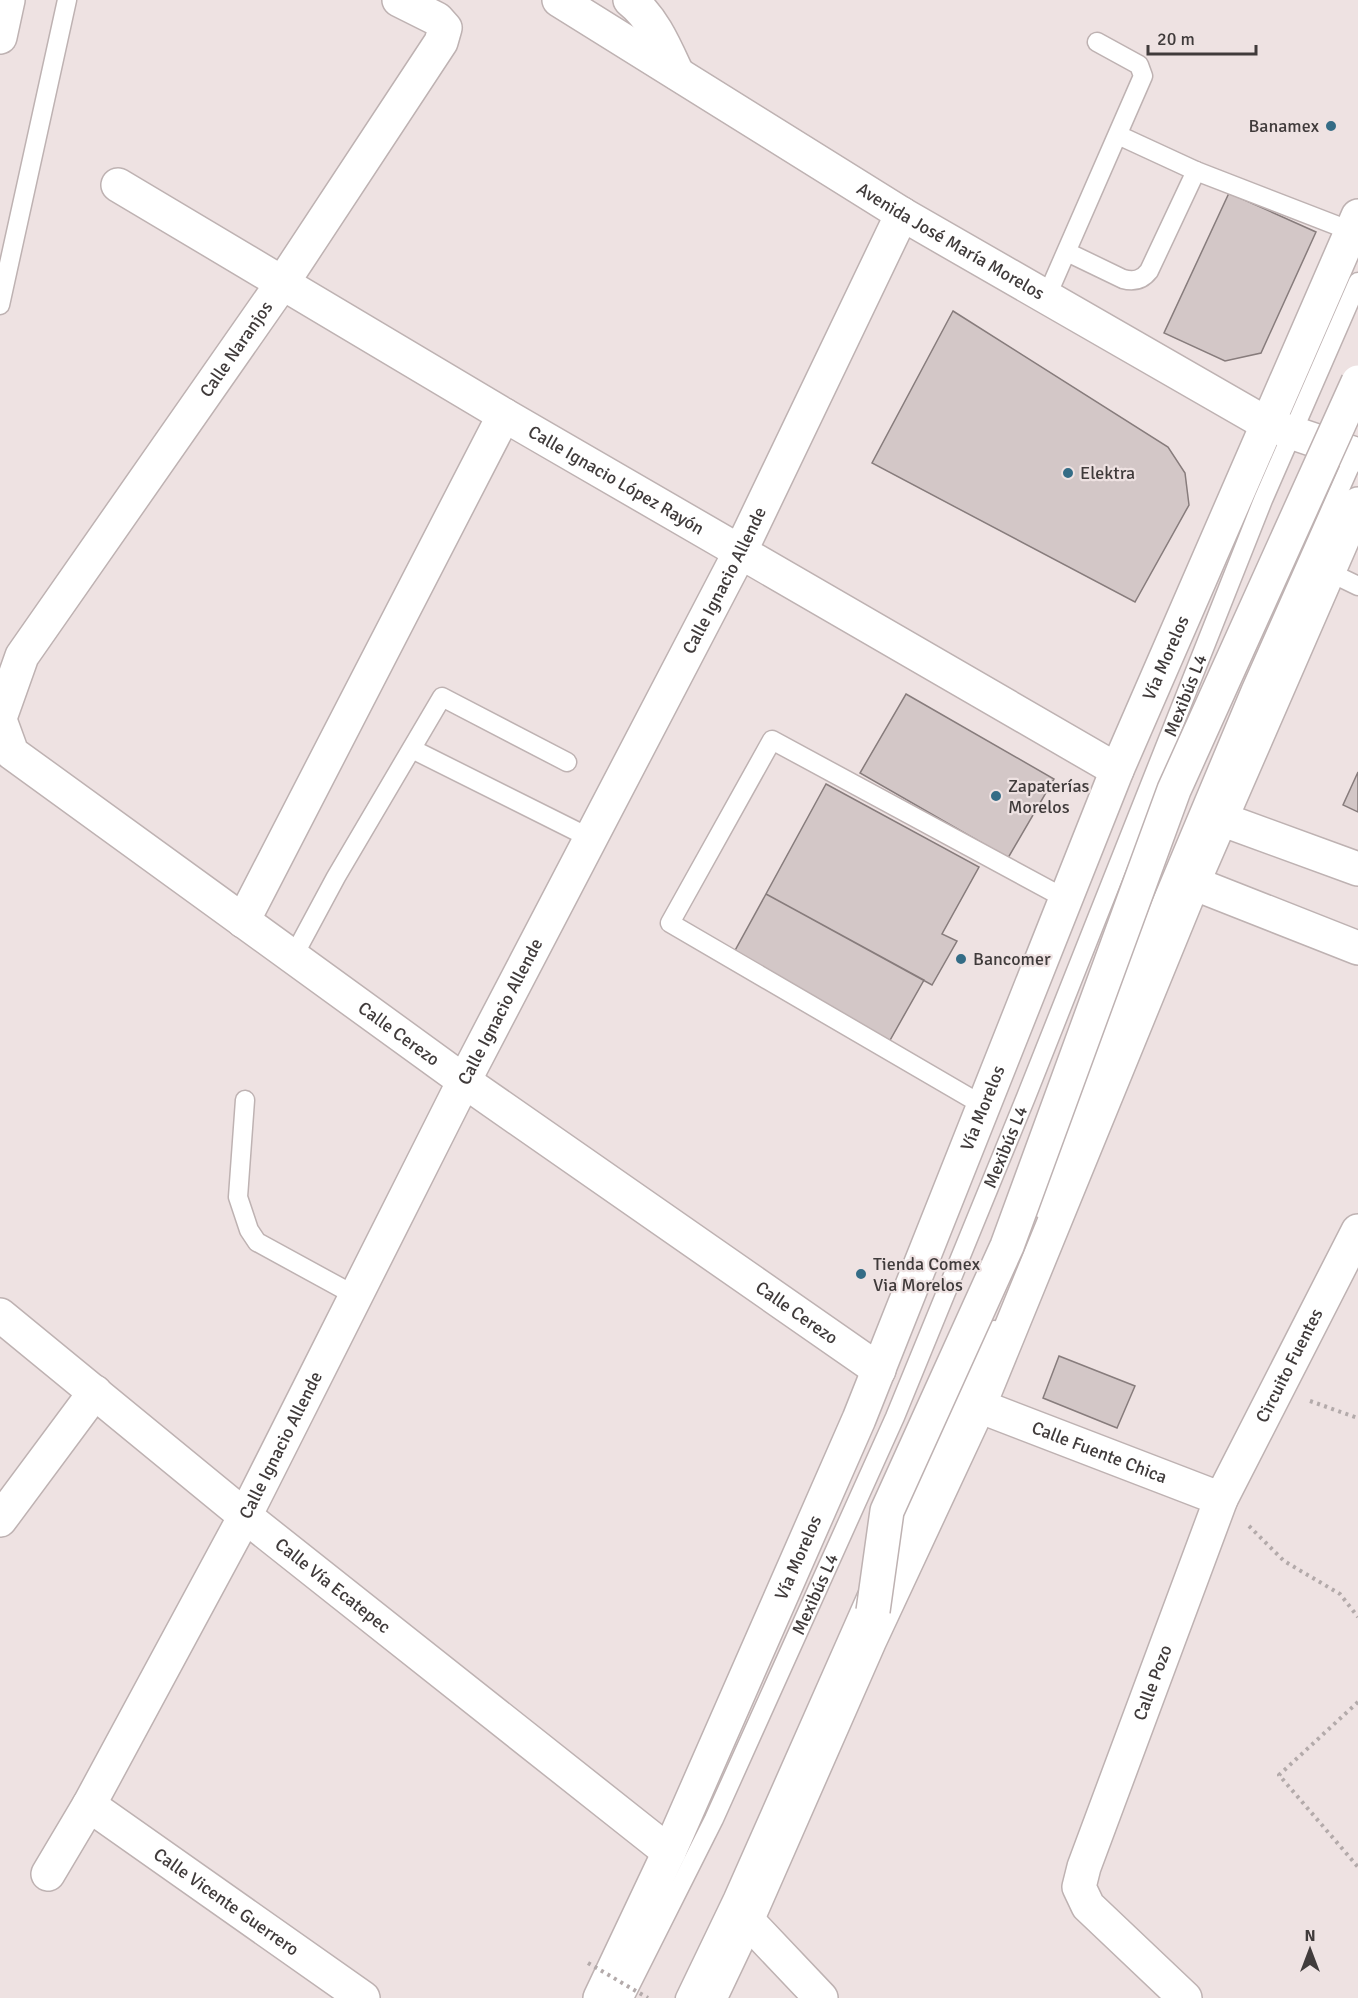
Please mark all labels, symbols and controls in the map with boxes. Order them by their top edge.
scale bar [1148,18,1256,56]
text: 20 m [1157,28,1195,50]
place label: Banamex [1248,115,1320,137]
marker: Banamex [1324,119,1338,133]
street label: Avenida José María Morelos [853,178,1048,305]
street label: Calle Naranjos [195,297,277,401]
street label: Calle Ignacio López Rayón [524,420,708,540]
place label: Elektra [1080,462,1135,484]
marker: Elektra [1061,466,1075,480]
street label: Calle Ignacio Allende [678,503,771,658]
street label: Vía Morelos [1138,612,1194,704]
street label: Mexibús L4 [1159,651,1212,740]
place label: Zapaterías Morelos [1008,775,1090,818]
marker: Zapaterías Morelos [989,789,1003,803]
street label: Calle Ignacio Allende [453,935,547,1089]
place label: Bancomer [973,948,1051,970]
marker: Bancomer [954,952,968,966]
street label: Calle Cerezo [354,997,444,1071]
street label: Vía Morelos [956,1062,1010,1154]
street label: Mexibús L4 [979,1102,1032,1191]
place label: Tienda Comex Via Morelos [873,1253,981,1296]
marker: Tienda Comex Via Morelos [854,1267,868,1281]
street label: Calle Cerezo [751,1276,842,1349]
street label: Circuito Fuentes [1251,1305,1328,1426]
street label: Calle Ignacio Allende [234,1368,327,1523]
street label: Calle Fuente Chica [1029,1416,1170,1488]
street label: Vía Morelos [770,1512,826,1603]
street label: Calle Vía Ecatepec [271,1533,395,1638]
street label: Mexibús L4 [787,1550,843,1638]
street label: Calle Pozo [1129,1642,1177,1724]
street label: Calle Vicente Guerrero [149,1843,303,1960]
north arrow [1280,1920,1340,1980]
text: N [1304,1926,1316,1946]

